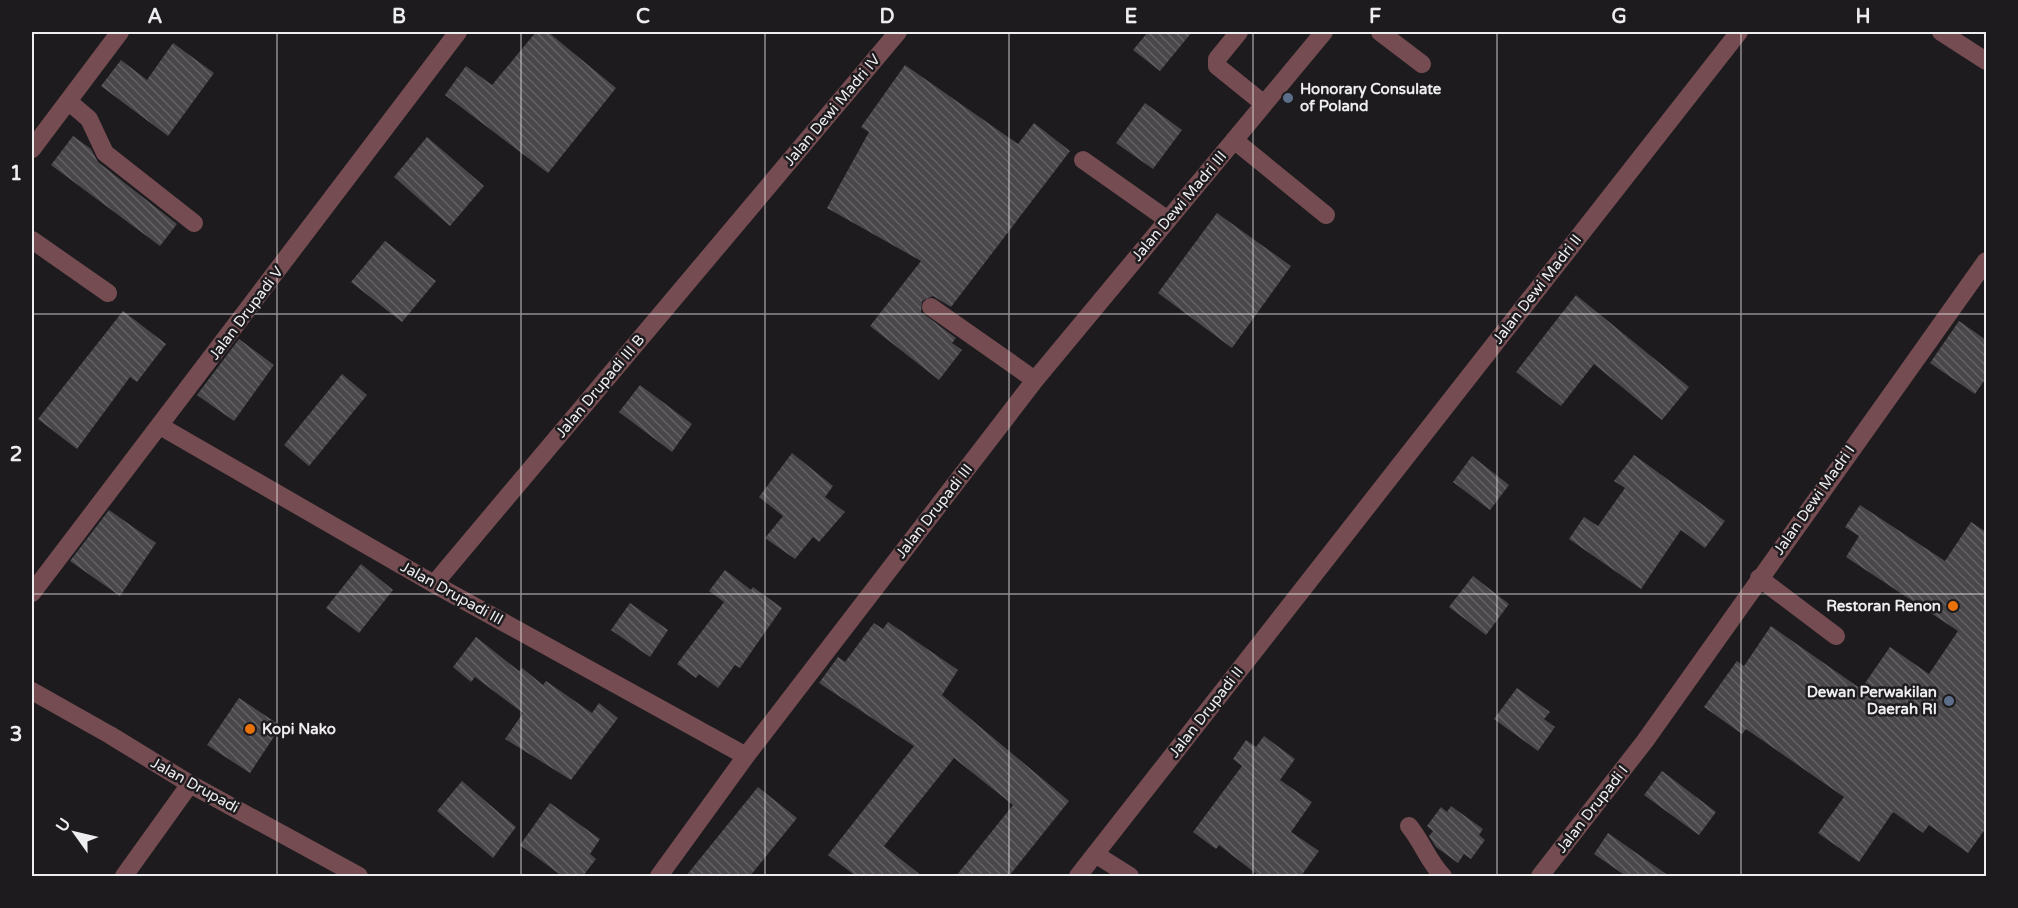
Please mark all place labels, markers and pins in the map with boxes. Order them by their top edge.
place label: Honorary Consulate of Poland [1300,80,1442,115]
marker: Honorary Consulate of Poland [1281,91,1295,105]
place label: Restoran Renon [1826,597,1941,615]
marker: Restoran Renon [1946,599,1960,613]
place label: Dewan Perwakilan Daerah RI [1807,683,1937,718]
marker: Dewan Perwakilan Daerah RI [1942,694,1956,708]
place label: Kopi Nako [262,720,336,739]
marker: Kopi Nako [243,722,257,736]

